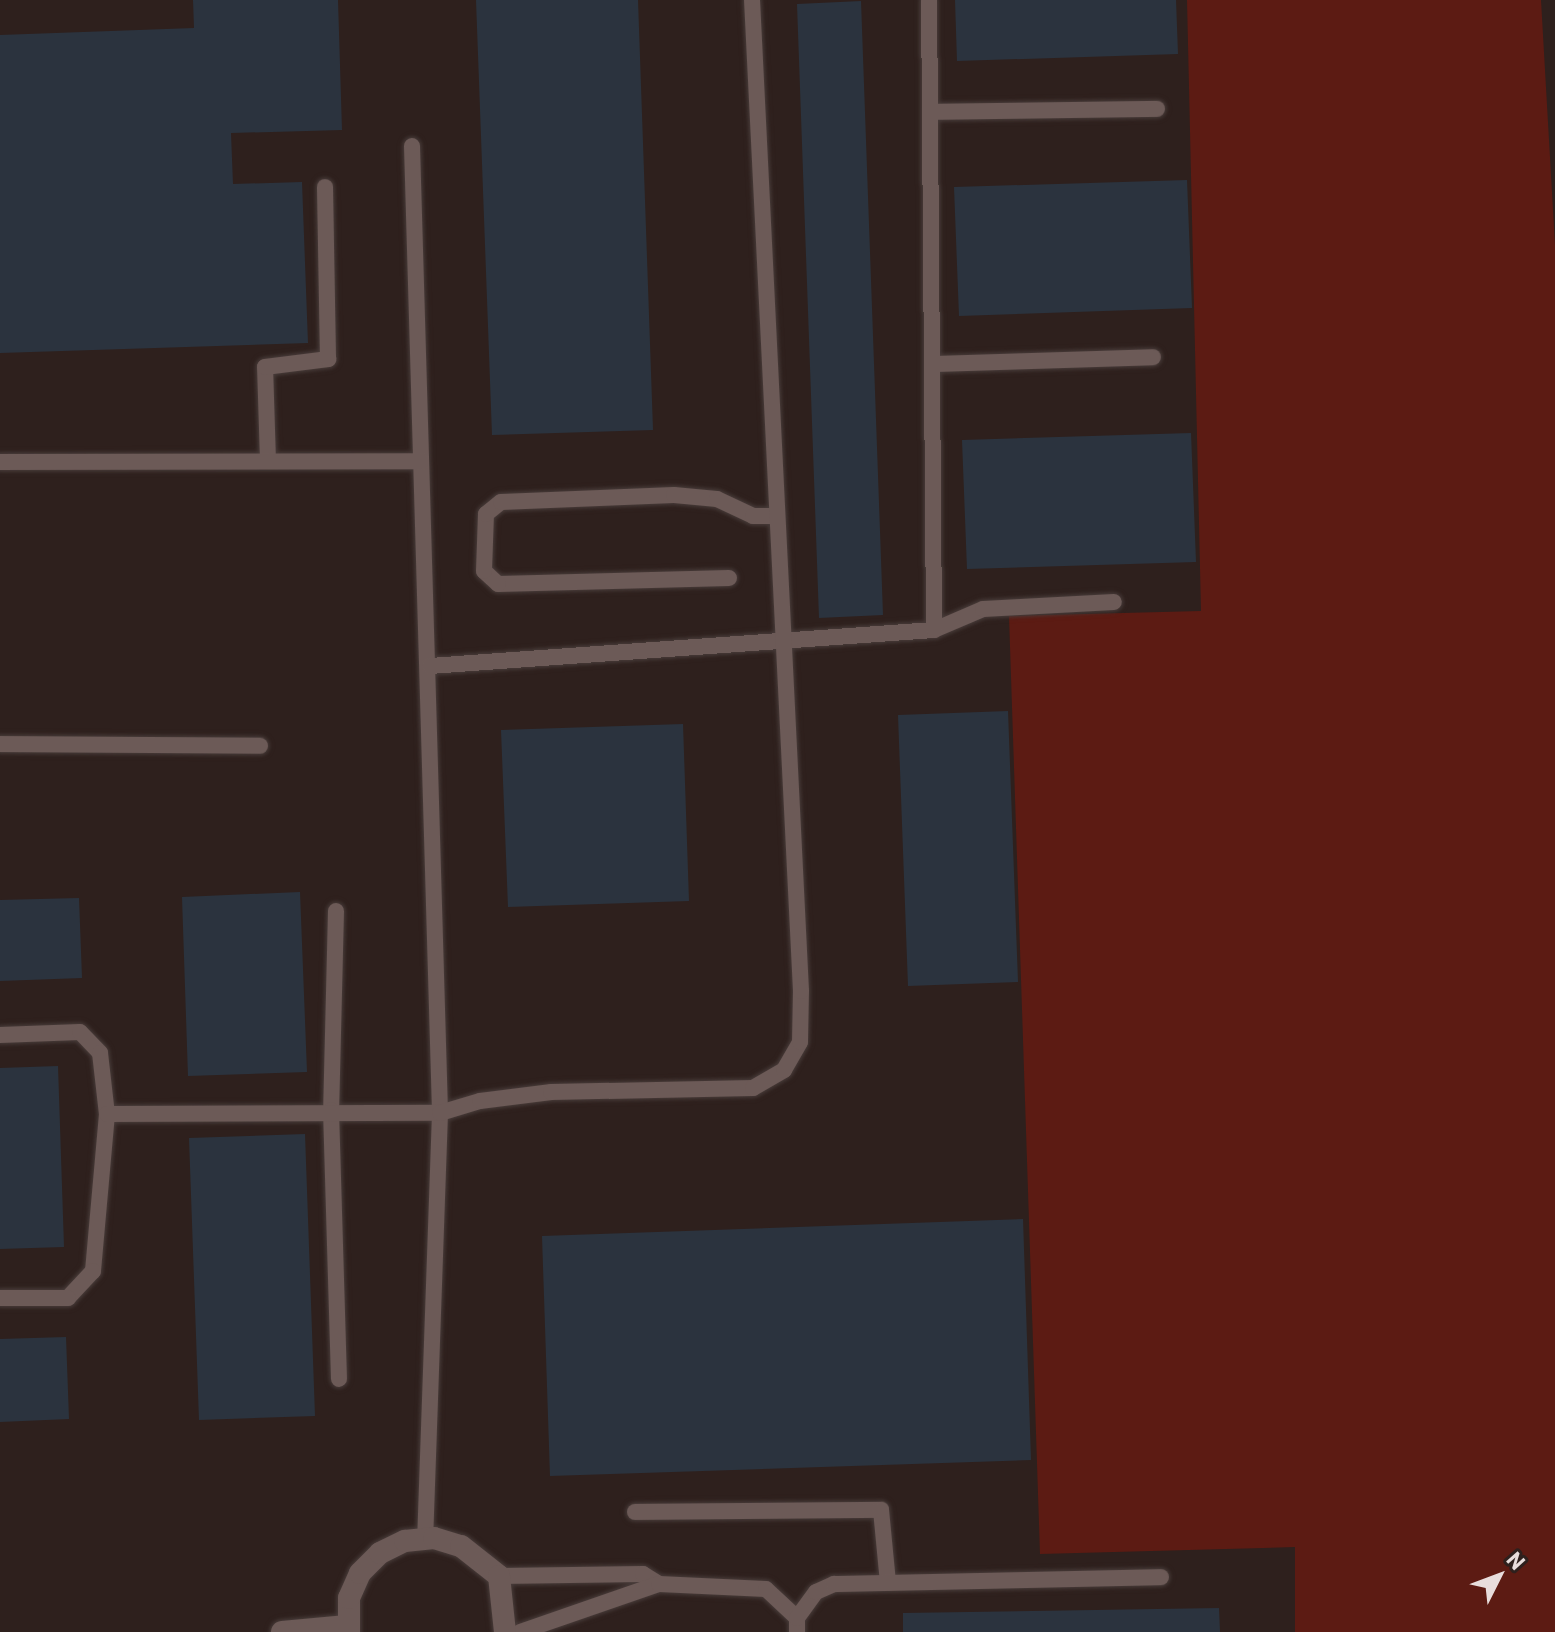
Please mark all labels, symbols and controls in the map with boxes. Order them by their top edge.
north arrow [1459,1536,1539,1616]
text: N [1502,1546,1531,1574]

